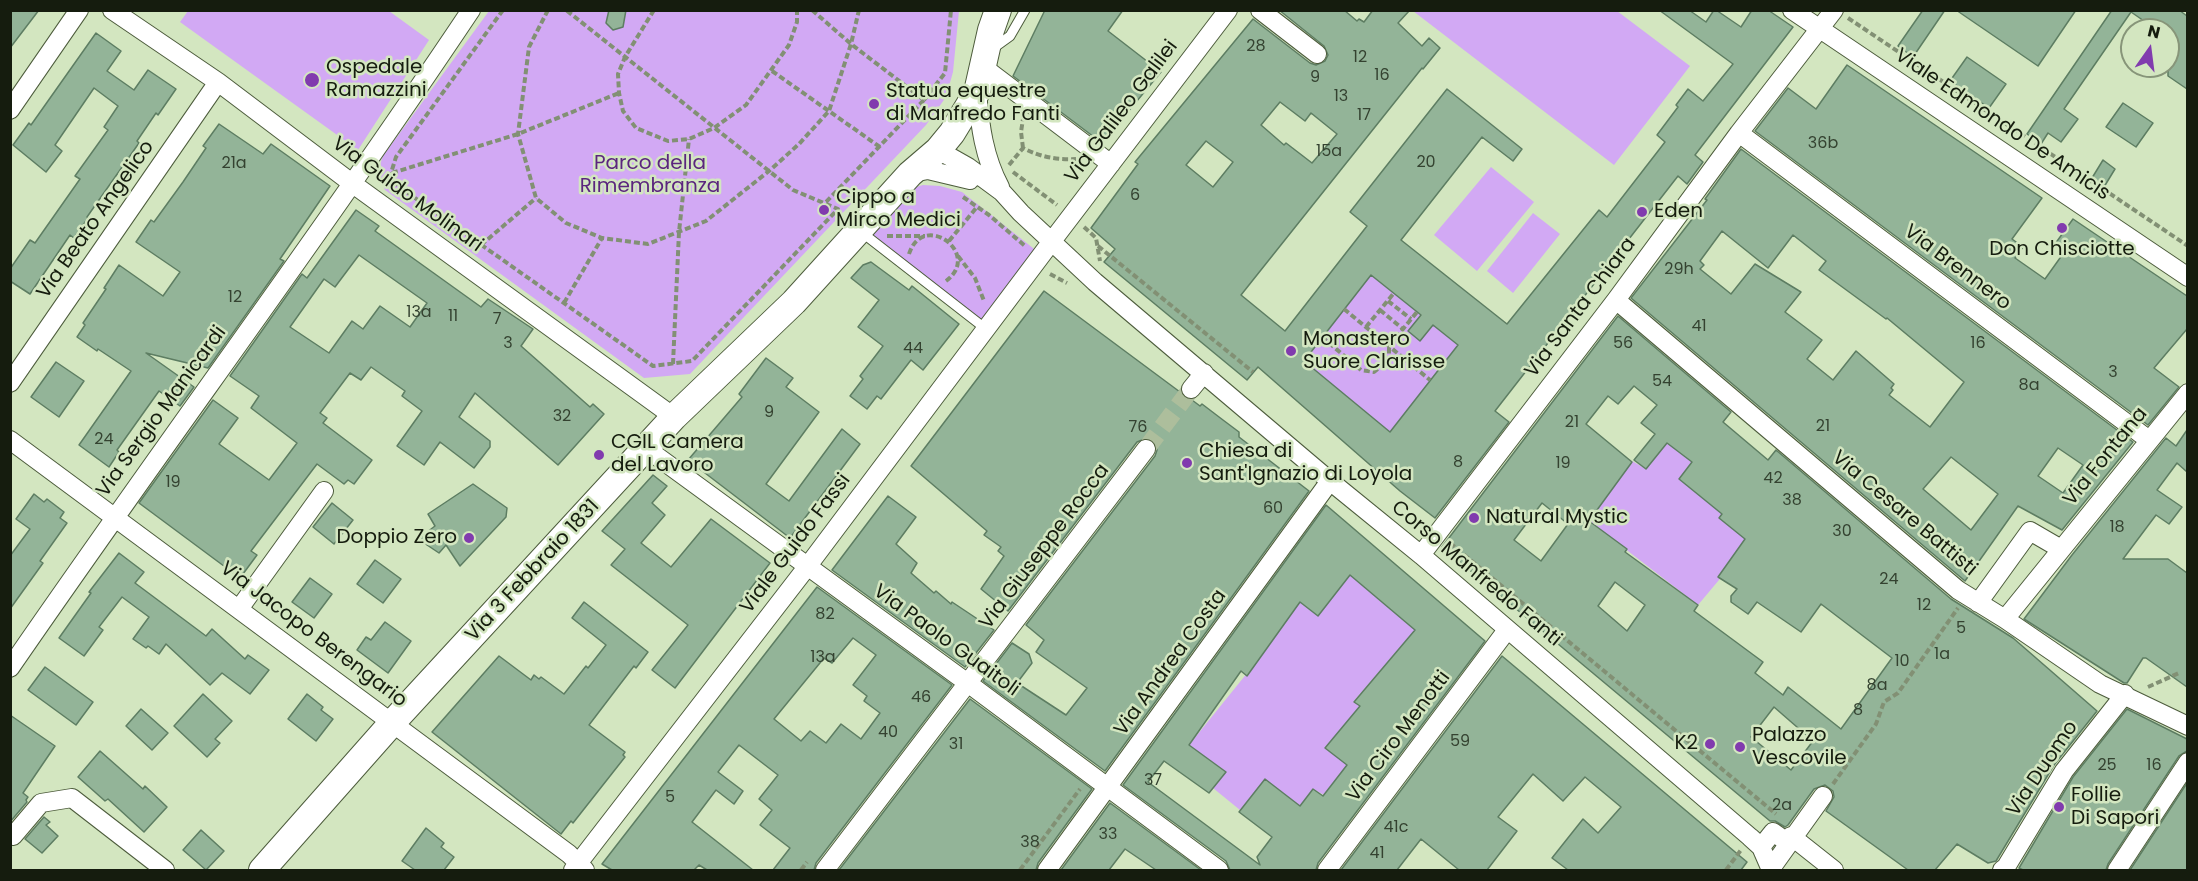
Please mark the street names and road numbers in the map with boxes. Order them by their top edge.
street label: Via Galileo Galilei [1060,36,1184,188]
street label: Viale Edmondo De Amicis [1890,44,2114,206]
street label: Via Guido Molinari [327,132,487,258]
street label: Via Beato Angelico [32,136,160,304]
street label: Via Brennero [1899,220,2015,316]
street label: Via Santa Chiara [1521,233,1641,383]
street label: Via Sergio Manicardi [92,322,232,502]
street label: Via Fontana [2059,403,2153,511]
street label: Via Cesare Battisti [1826,446,1982,582]
street label: Via Giuseppe Rocca [975,460,1115,634]
street label: Viale Guido Fassi [736,469,856,619]
street label: Via 3 Febbraio 1831 [461,495,605,647]
street label: Corso Manfredo Fanti [1386,496,1566,652]
street label: Via Jacopo Berengario [215,557,411,713]
street label: Via Paolo Guaitoli [868,580,1024,702]
street label: Via Andrea Costa [1110,585,1232,741]
street label: Via Ciro Menotti [1342,667,1456,807]
street label: Via Duomo [2002,717,2084,821]

